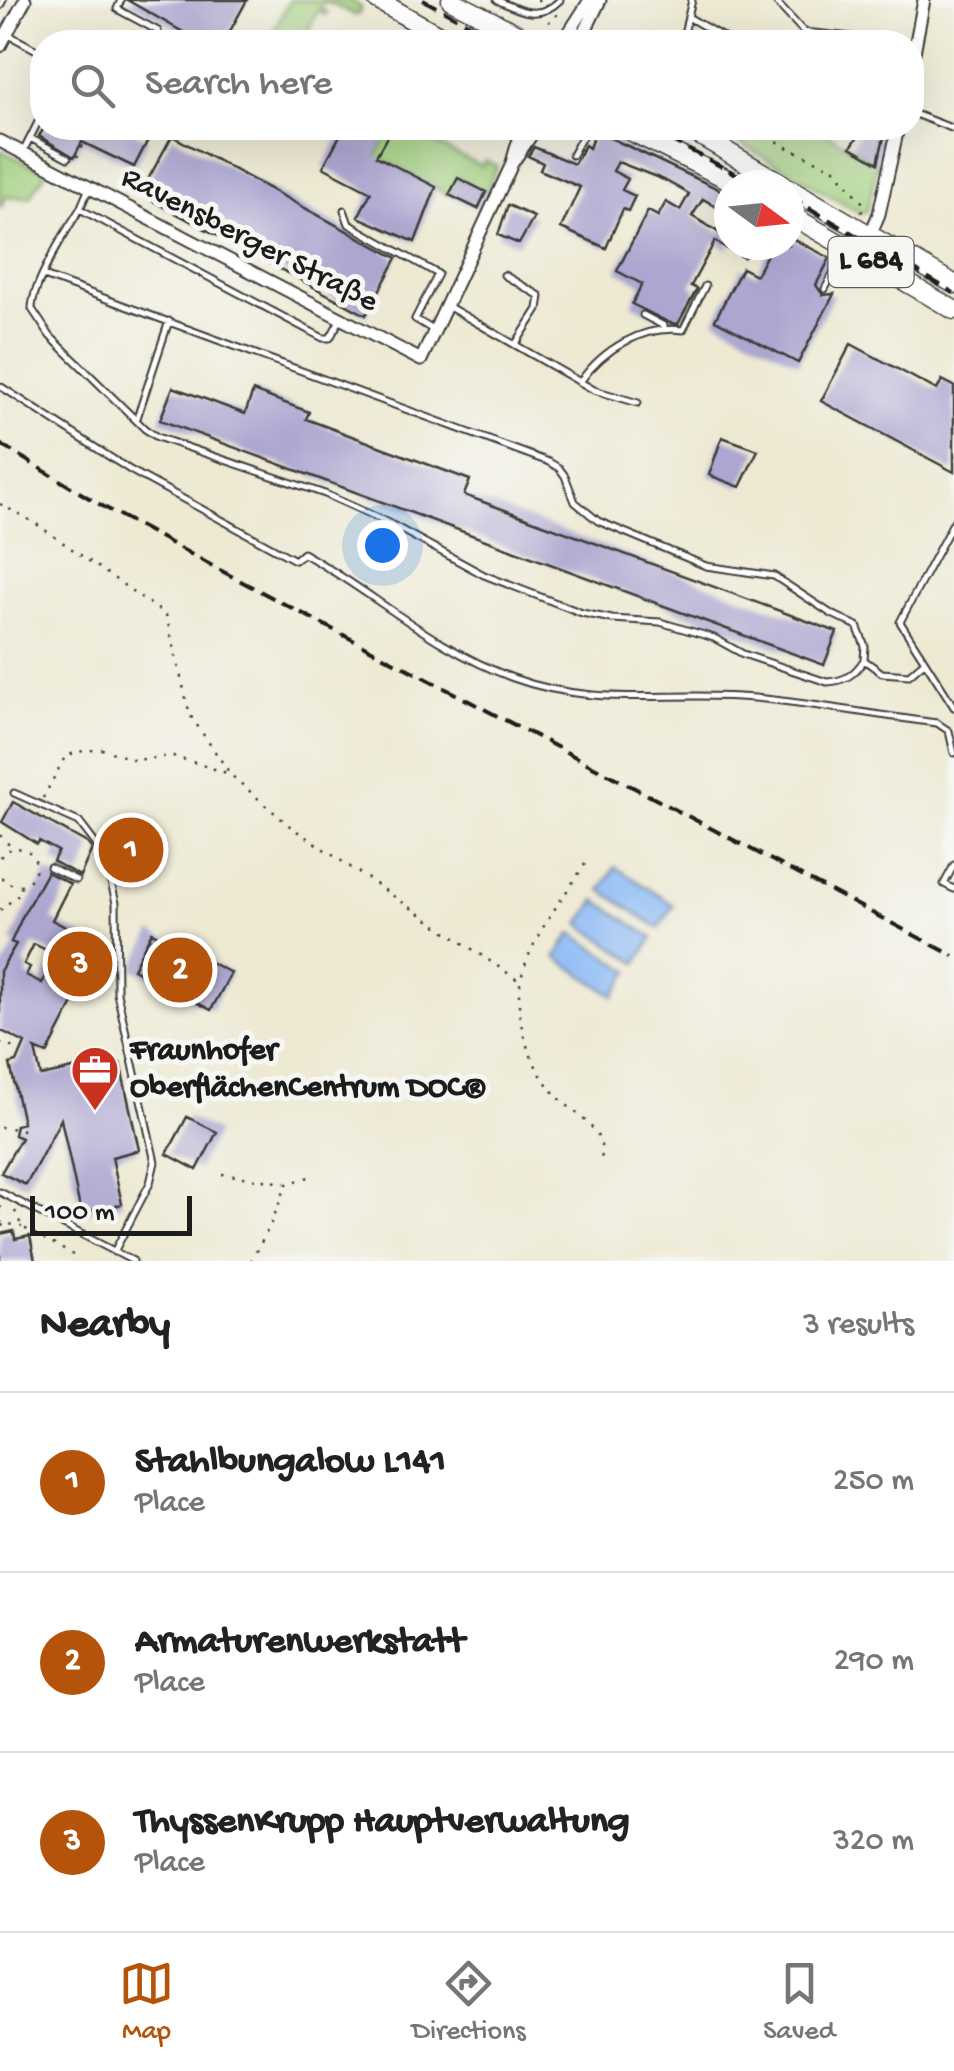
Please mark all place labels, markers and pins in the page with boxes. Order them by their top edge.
pin: 1 [98,812,164,888]
pin: 3 [48,926,112,1002]
pin: 2 [148,932,212,1008]
place label: Fraunhofer OberflächenCentrum DOC® [129,1033,487,1108]
office icon: Fraunhofer OberflächenCentrum DOC® [69,1044,121,1112]

